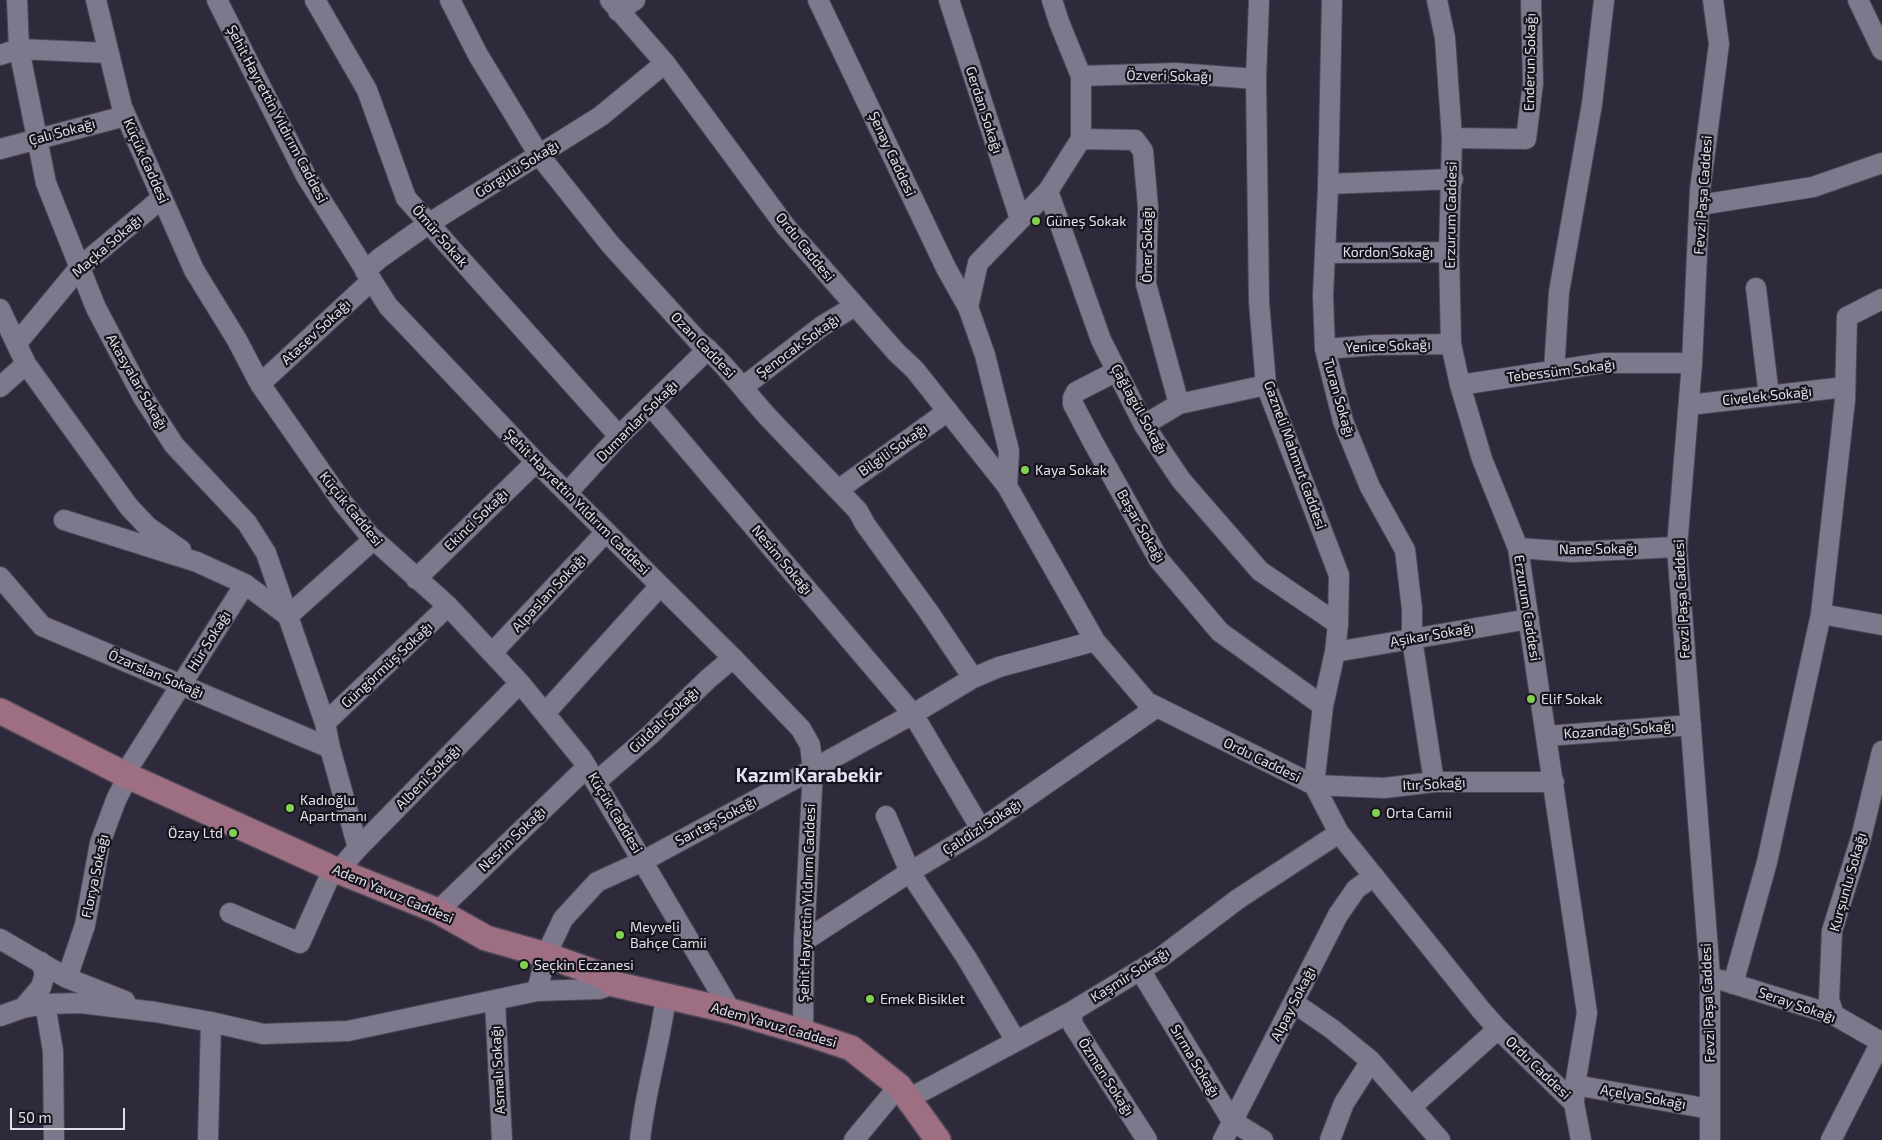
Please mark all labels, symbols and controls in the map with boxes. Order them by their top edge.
street label: Enderun Sokağı [1521,13,1539,111]
street label: Şehit Hayrettin Yıldırım Caddesi [223,22,331,206]
street label: Gerdan Sokağı [962,64,1006,156]
street label: Özveri Sokağı [1126,67,1212,85]
street label: Şenay Caddesi [865,109,919,199]
street label: Çalı Sokağı [27,115,97,149]
street label: Küçük Caddesi [120,116,172,206]
street label: Fevzi Paşa Caddesi [1690,135,1716,255]
street label: Görgülü Sokağı [472,137,562,201]
street label: Erzurum Caddesi [1442,161,1460,269]
street label: Ömür Sokak [409,202,471,270]
street label: Öner Sokağı [1139,207,1155,283]
street label: Ordu Caddesi [772,209,838,285]
street label: Maçka Sokağı [69,211,145,281]
place label: Güneş Sokak [1046,213,1126,229]
marker: Güneş Sokak [1030,215,1042,227]
street label: Kordon Sokağı [1343,244,1433,260]
street label: Atasev Sokağı [278,296,354,368]
street label: Ozan Caddesi [667,309,739,381]
street label: Şenocak Sokağı [753,310,843,382]
street label: Akasyalar Sokağı [103,331,171,433]
street label: Yenice Sokağı [1345,336,1431,356]
street label: Tebessüm Sokağı [1506,356,1616,386]
street label: Turan Sokağı [1320,357,1358,439]
street label: Çağlagül Sokağı [1107,361,1171,457]
street label: Dumanlar Sokağı [593,377,681,465]
street label: Gazneli Mahmut Caddesi [1260,379,1330,531]
street label: Civelek Sokağı [1721,383,1813,409]
street label: Bilgili Sokağı [855,420,931,480]
street label: Şehit Hayrettin Yıldırım Caddesi [501,426,653,578]
place label: Kaya Sokak [1035,462,1107,478]
marker: Kaya Sokak [1019,464,1031,476]
street label: Küçük Caddesi [316,468,386,550]
street label: Ekinci Sokağı [441,486,511,554]
street label: Başar Sokağı [1113,486,1169,566]
street label: Nesim Sokağı [748,522,816,598]
street label: Fevzi Paşa Caddesi [1670,539,1694,659]
street label: Nane Sokağı [1559,540,1637,558]
street label: Alpaslan Sokağı [508,550,590,636]
street label: Erzurum Caddesi [1510,554,1544,662]
street label: Hür Sokağı [184,608,234,674]
street label: Güngörmüş Sokağı [338,618,436,712]
street label: Aşikar Sokağı [1389,619,1475,651]
street label: Özarslan Sokağı [106,646,206,702]
street label: Güldalı Sokağı [626,683,702,757]
place label: Elif Sokak [1541,691,1603,707]
marker: Elif Sokak [1525,693,1537,705]
street label: Kozandağı Sokağı [1563,718,1675,742]
street label: Ordu Caddesi [1221,734,1303,786]
street label: Albeni Sokağı [392,741,464,813]
district label: Kazım Karabekir [736,765,882,787]
street label: Küçük Caddesi [584,770,646,856]
street label: Itır Sokağı [1402,774,1466,794]
place label: Kadıoğlu Apartmanı [300,792,367,824]
street label: Sarıtaş Sokağı [672,793,760,849]
street label: Çalıdizi Sokağı [939,795,1025,859]
marker: Kadıoğlu Apartmanı [284,802,296,814]
street label: Nesrin Sokağı [475,803,549,875]
street label: Şehit Hayrettin Yıldırım Caddesi [795,803,819,1003]
place label: Orta Camii [1386,805,1452,821]
marker: Orta Camii [1370,807,1382,819]
place label: Özay Ltd [168,825,223,841]
marker: Özay Ltd [227,827,239,839]
street label: Kurşunlu Sokağı [1826,831,1870,933]
street label: Florya Sokağı [78,833,112,919]
street label: Adem Yavuz Caddesi [330,861,456,927]
place label: Meyveli Bahçe Camii [630,919,707,952]
marker: Meyveli Bahçe Camii [614,929,626,941]
street label: Fevzi Paşa Caddesi [1698,943,1718,1063]
street label: Kaşmir Sokağı [1088,944,1172,1006]
place label: Seçkin Eczanesi [534,957,634,973]
marker: Seçkin Eczanesi [518,959,530,971]
street label: Alpay Sokağı [1267,964,1319,1044]
street label: Seray Sokağı [1756,984,1838,1026]
place label: Emek Bisiklet [880,991,965,1007]
marker: Emek Bisiklet [864,993,876,1005]
street label: Adem Yavuz Caddesi [709,999,839,1051]
street label: Sırma Sokağı [1167,1022,1223,1100]
street label: Asmalı Sokağı [487,1025,509,1115]
street label: Ordu Caddesi [1502,1033,1574,1103]
street label: Özmen Sokağı [1075,1035,1137,1119]
street label: Açelya Sokağı [1599,1081,1687,1113]
scale bar [12,1098,128,1130]
text: 50 m [18,1108,52,1126]

